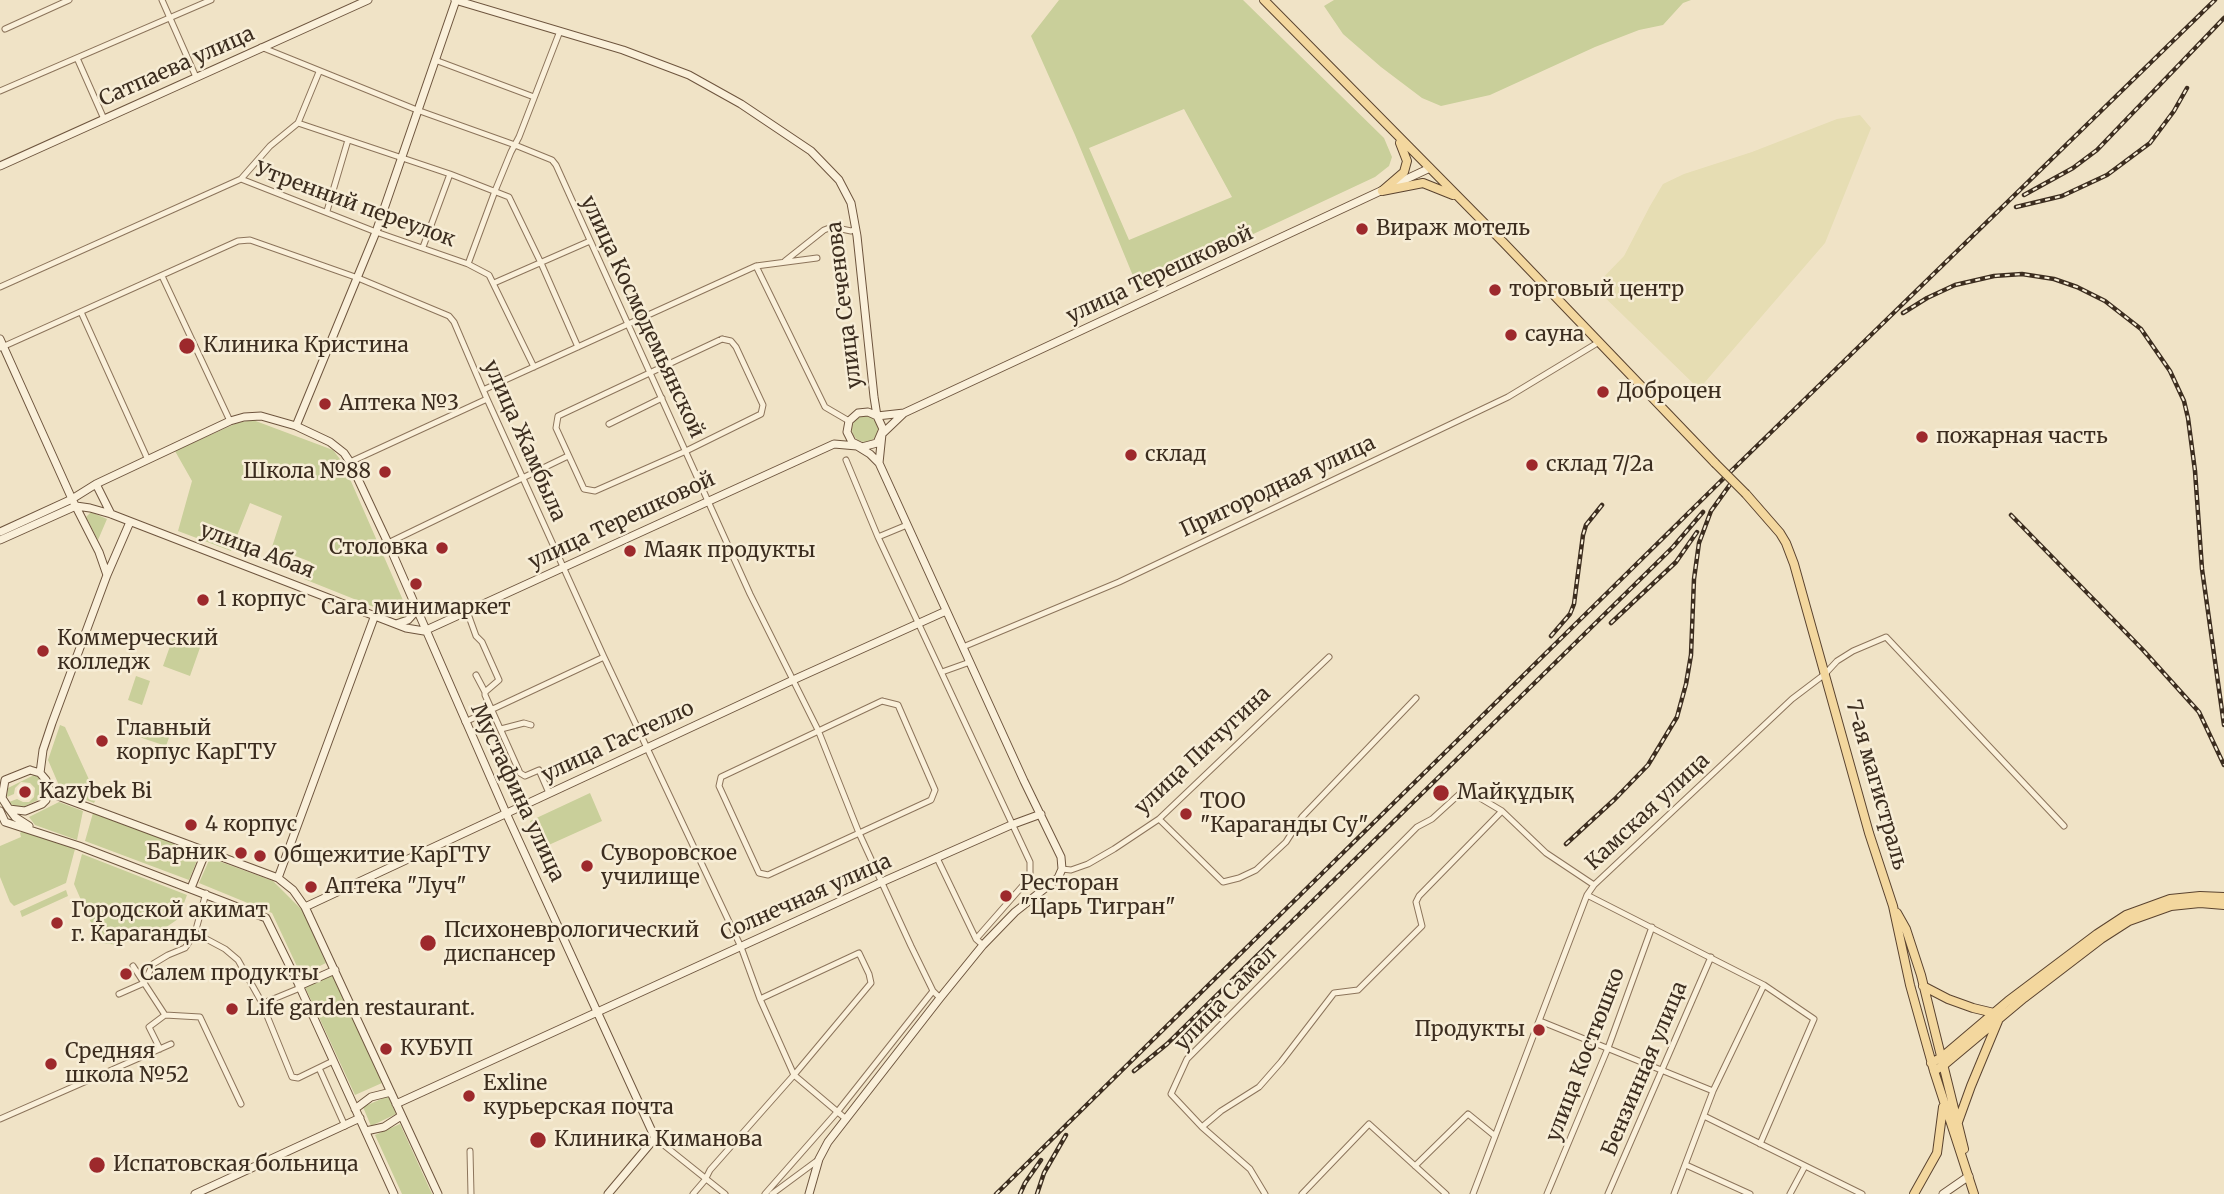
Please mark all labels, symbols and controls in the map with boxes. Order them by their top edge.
street label: Сатпаева улица [96,21,258,113]
street label: Утренний переулок [251,157,459,253]
street label: улица Космодемьянской [575,192,709,442]
place label: Вираж мотель [1376,216,1530,242]
street label: улица Сеченова [822,220,868,390]
street label: улица Терешковой [1063,221,1257,329]
marker: Вираж мотель [1354,221,1370,237]
place label: торговый центр [1509,277,1684,303]
marker: торговый центр [1487,282,1503,298]
place label: сауна [1525,322,1584,348]
marker: сауна [1503,327,1519,343]
place label: Клиника Кристина [203,333,409,359]
marker: Клиника Кристина [177,336,197,356]
street label: улица Жамбыла [477,357,571,525]
place label: Доброцен [1617,379,1722,405]
marker: Доброцен [1595,384,1611,400]
place label: Аптека №3 [339,391,459,417]
marker: Аптека №3 [317,396,333,412]
place label: пожарная часть [1936,424,2108,450]
marker: пожарная часть [1914,429,1930,445]
street label: Пригородная улица [1176,431,1380,543]
place label: склад [1145,442,1207,468]
marker: склад [1123,447,1139,463]
place label: склад 7/2а [1546,452,1654,478]
marker: склад 7/2а [1524,457,1540,473]
place label: Школа №88 [243,459,371,485]
marker: Школа №88 [377,464,393,480]
street label: улица Терешковой [525,467,719,575]
street label: улица Абая [196,518,318,584]
place label: Столовка [329,535,428,561]
place label: Маяк продукты [644,538,816,564]
marker: Столовка [434,540,450,556]
marker: Маяк продукты [622,543,638,559]
marker: Сага минимаркет [408,576,424,592]
place label: 1 корпус [217,587,306,613]
marker: 1 корпус [195,592,211,608]
place label: Сага минимаркет [321,595,511,621]
place label: Коммерческий колледж [57,626,218,676]
marker: Коммерческий колледж [35,643,51,659]
street label: улица Пичугина [1130,682,1276,820]
street label: улица Гастелло [538,696,698,788]
street label: 7-ая магистраль [1840,697,1912,873]
street label: Мустафина улица [465,700,569,886]
place label: Главный корпус КарГТУ [116,716,276,766]
marker: Главный корпус КарГТУ [94,733,110,749]
street label: Камская улица [1581,748,1715,876]
place label: Kazybek Bi [39,779,152,805]
place label: Майқұдық [1457,780,1574,806]
marker: Майқұдық [1431,783,1451,803]
marker: Kazybek Bi [17,784,33,800]
place label: ТОО "Караганды Су" [1200,789,1369,839]
marker: ТОО "Караганды Су" [1178,806,1194,822]
place label: 4 корпус [205,812,297,838]
marker: 4 корпус [183,817,199,833]
place label: Барник [146,840,227,866]
place label: Суворовское училище [601,841,737,891]
place label: Общежитие КарГТУ [274,843,490,869]
marker: Барник [233,845,249,861]
marker: Общежитие КарГТУ [252,848,268,864]
street label: Солнечная улица [717,849,895,947]
marker: Суворовское училище [579,858,595,874]
place label: Ресторан "Царь Тигран" [1020,871,1176,921]
place label: Аптека "Луч" [325,874,467,900]
marker: Аптека "Луч" [303,879,319,895]
marker: Ресторан "Царь Тигран" [998,888,1014,904]
place label: Городской акимат г. Караганды [71,898,268,948]
marker: Городской акимат г. Караганды [49,915,65,931]
place label: Психоневрологический диспансер [444,918,699,968]
marker: Психоневрологический диспансер [418,933,438,953]
street label: улица Самал [1170,942,1282,1056]
place label: Салем продукты [140,961,319,987]
street label: улица Костюшко [1541,965,1631,1145]
marker: Салем продукты [118,966,134,982]
street label: Бензинная улица [1597,978,1693,1160]
place label: Life garden restaurant. [246,996,475,1022]
marker: Life garden restaurant. [224,1001,240,1017]
place label: Продукты [1415,1017,1525,1043]
marker: Продукты [1531,1022,1547,1038]
place label: КУБУП [400,1036,473,1062]
place label: Средняя школа №52 [65,1039,189,1089]
marker: КУБУП [378,1041,394,1057]
marker: Средняя школа №52 [43,1056,59,1072]
place label: Exline курьерская почта [483,1071,674,1121]
marker: Exline курьерская почта [461,1088,477,1104]
place label: Клиника Киманова [554,1127,763,1153]
marker: Клиника Киманова [528,1130,548,1150]
place label: Испатовская больница [113,1152,359,1178]
marker: Испатовская больница [87,1155,107,1175]

